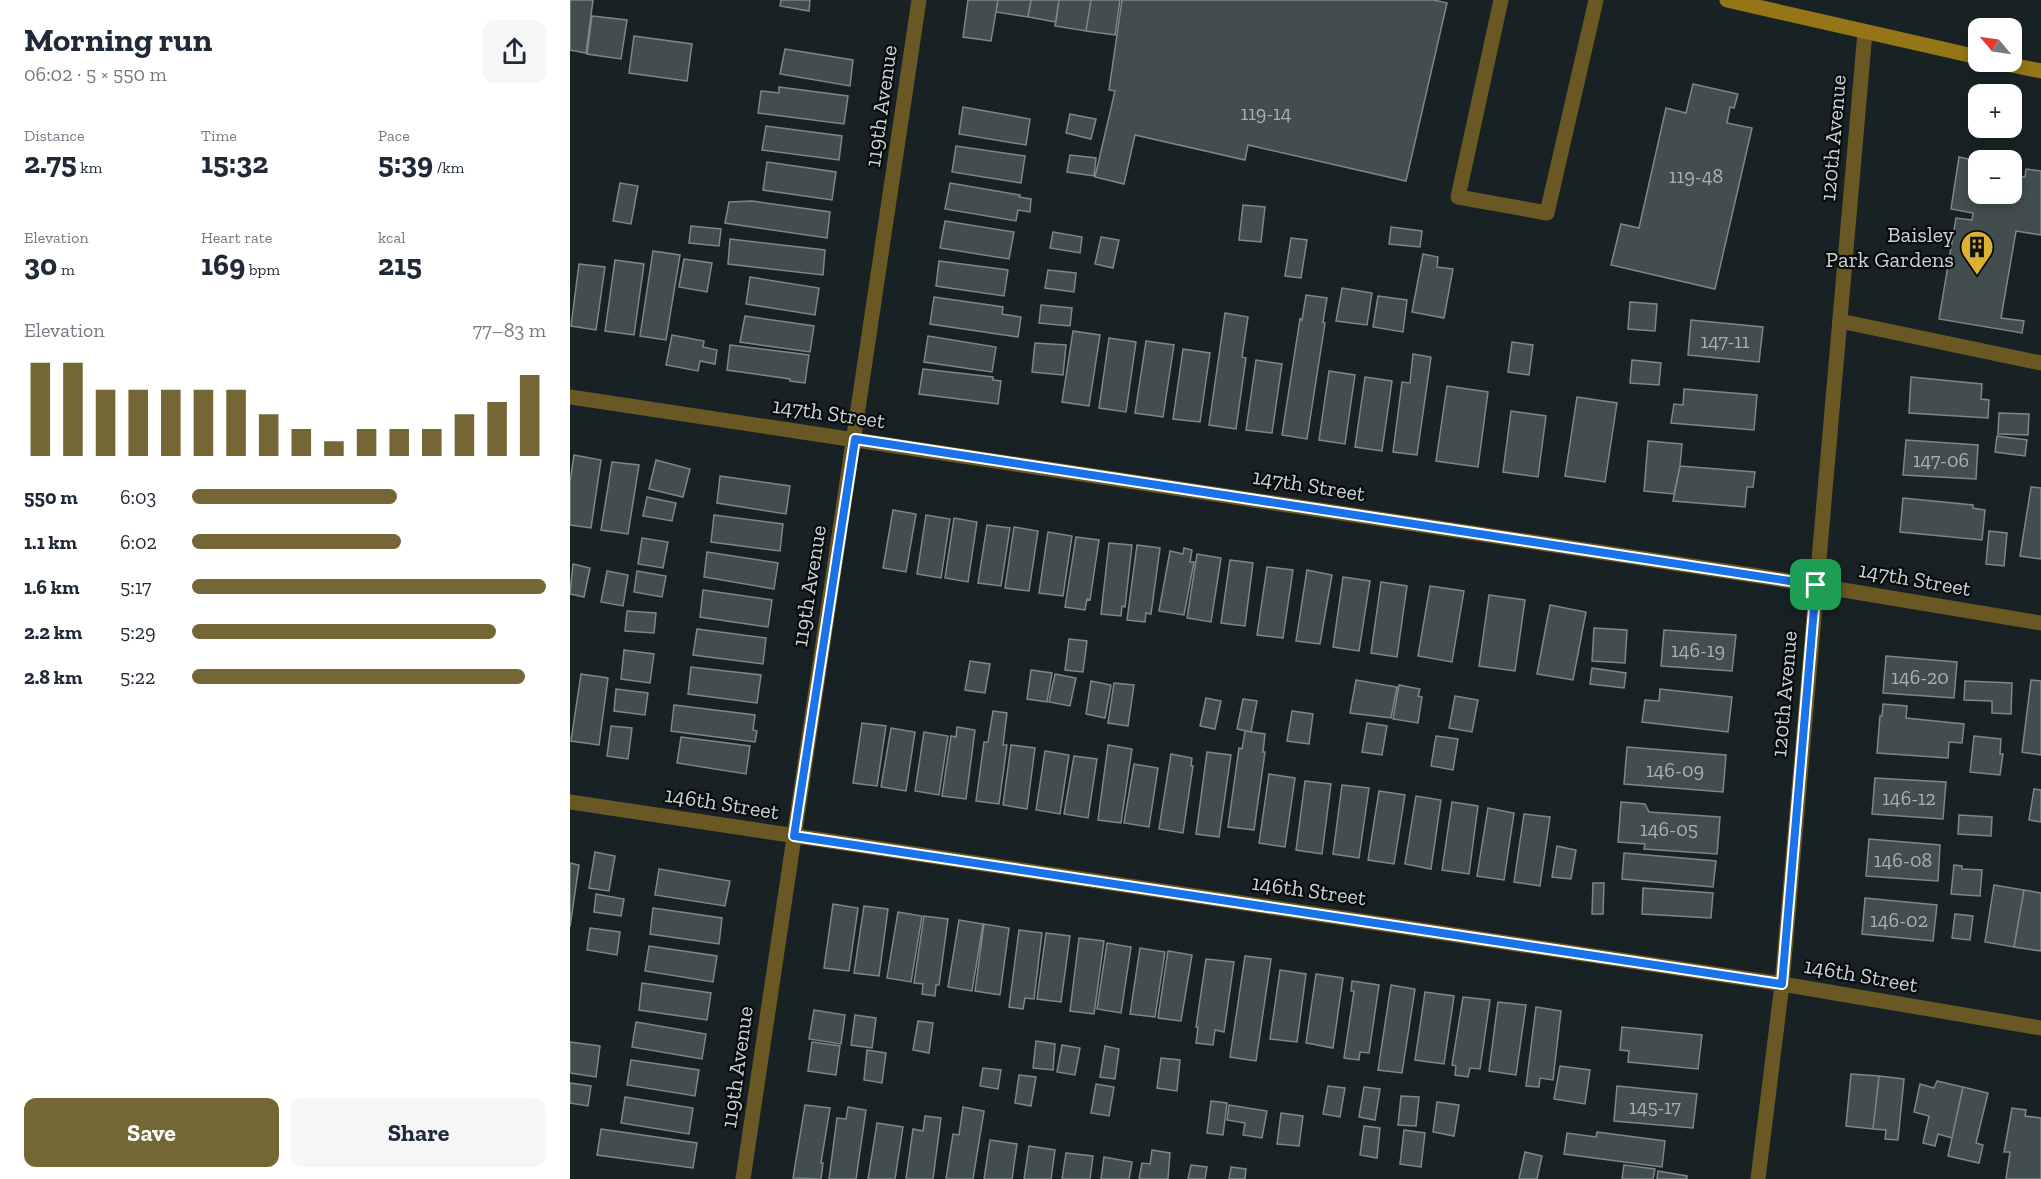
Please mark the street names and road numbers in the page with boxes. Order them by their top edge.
street label: 119th Avenue [859,43,903,169]
street label: 120th Avenue [1814,74,1852,202]
street label: 147th Street [771,392,888,434]
street label: 147th Street [1251,463,1368,507]
street label: 119th Avenue [786,523,832,649]
street label: 147th Street [1857,556,1974,602]
street label: 120th Avenue [1765,630,1803,758]
street label: 146th Street [663,781,782,825]
street label: 146th Street [1250,869,1369,912]
street label: 146th Street [1802,952,1921,998]
street label: 119th Avenue [715,1004,759,1130]

